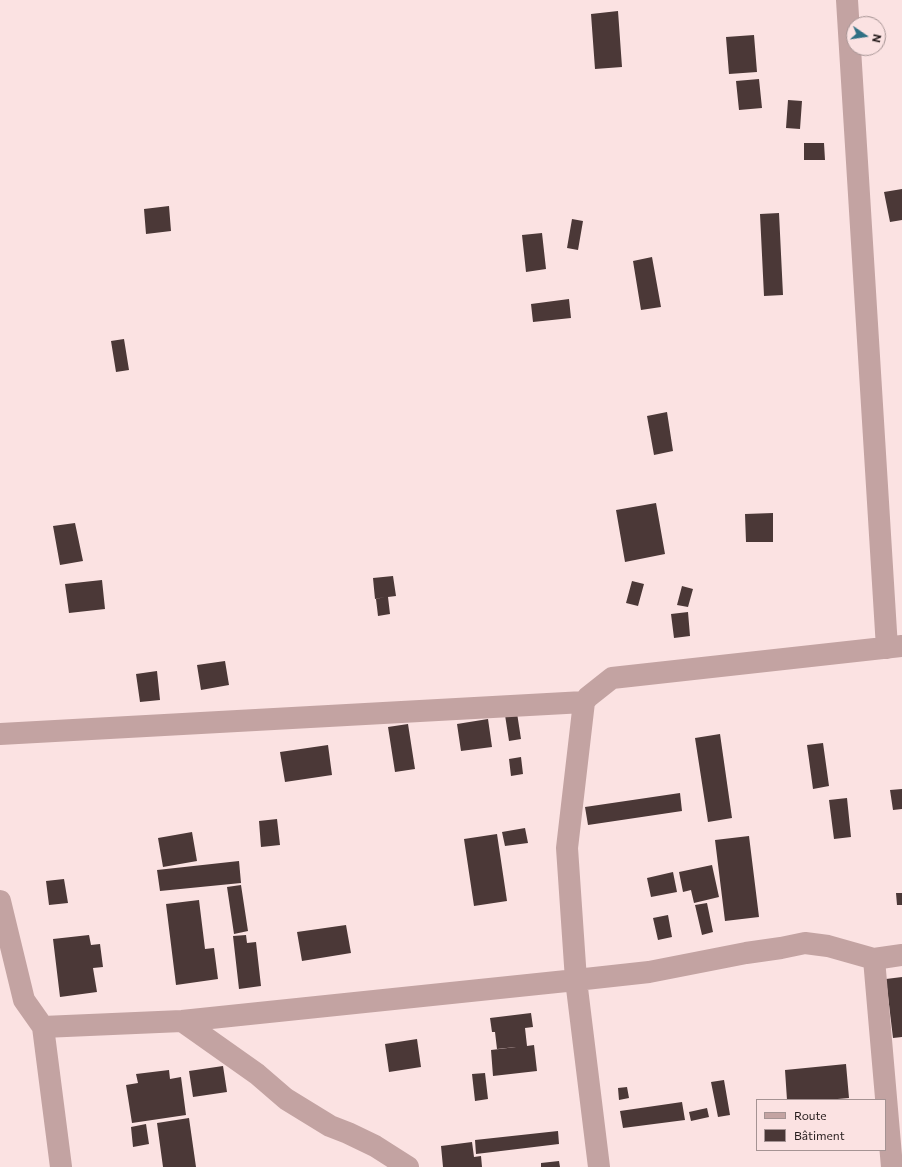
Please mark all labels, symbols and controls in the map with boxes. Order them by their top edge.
north arrow [846,16,886,56]
text: N [870,33,884,44]
legend [756,1099,886,1151]
text: Route [794,1108,827,1122]
text: Bâtiment [794,1128,845,1142]

